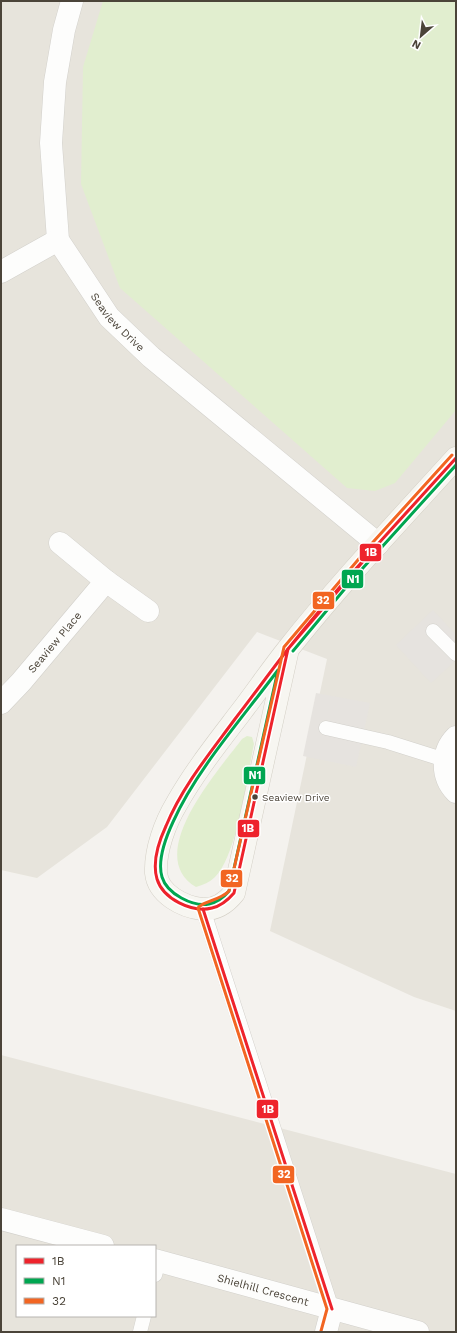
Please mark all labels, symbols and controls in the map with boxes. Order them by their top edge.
north arrow [401,16,441,56]
text: N [410,37,423,52]
street label: Seaview Drive [88,290,147,354]
line badge: 1B [359,543,382,562]
text: 1B [365,546,378,559]
line badge: N1 [341,569,364,589]
text: N1 [347,573,359,586]
line badge: 32 [312,591,335,610]
text: 32 [316,594,330,607]
street label: Seaview Place [25,609,84,675]
line badge: N1 [243,766,266,785]
text: N1 [249,769,261,782]
marker: Seaview Drive [250,792,260,802]
place label: Seaview Drive [262,792,330,803]
line badge: 1B [237,819,260,838]
text: 1B [242,822,255,835]
line badge: 32 [220,869,243,888]
text: 32 [225,872,239,885]
line badge: 1B [256,1099,279,1119]
text: 1B [262,1103,275,1116]
line badge: 32 [272,1165,295,1184]
text: 32 [277,1168,291,1181]
legend [16,1245,156,1317]
text: 1B [52,1254,65,1268]
street label: Shielhill Crescent [216,1271,311,1308]
text: N1 [52,1274,66,1288]
text: 32 [52,1294,66,1308]

